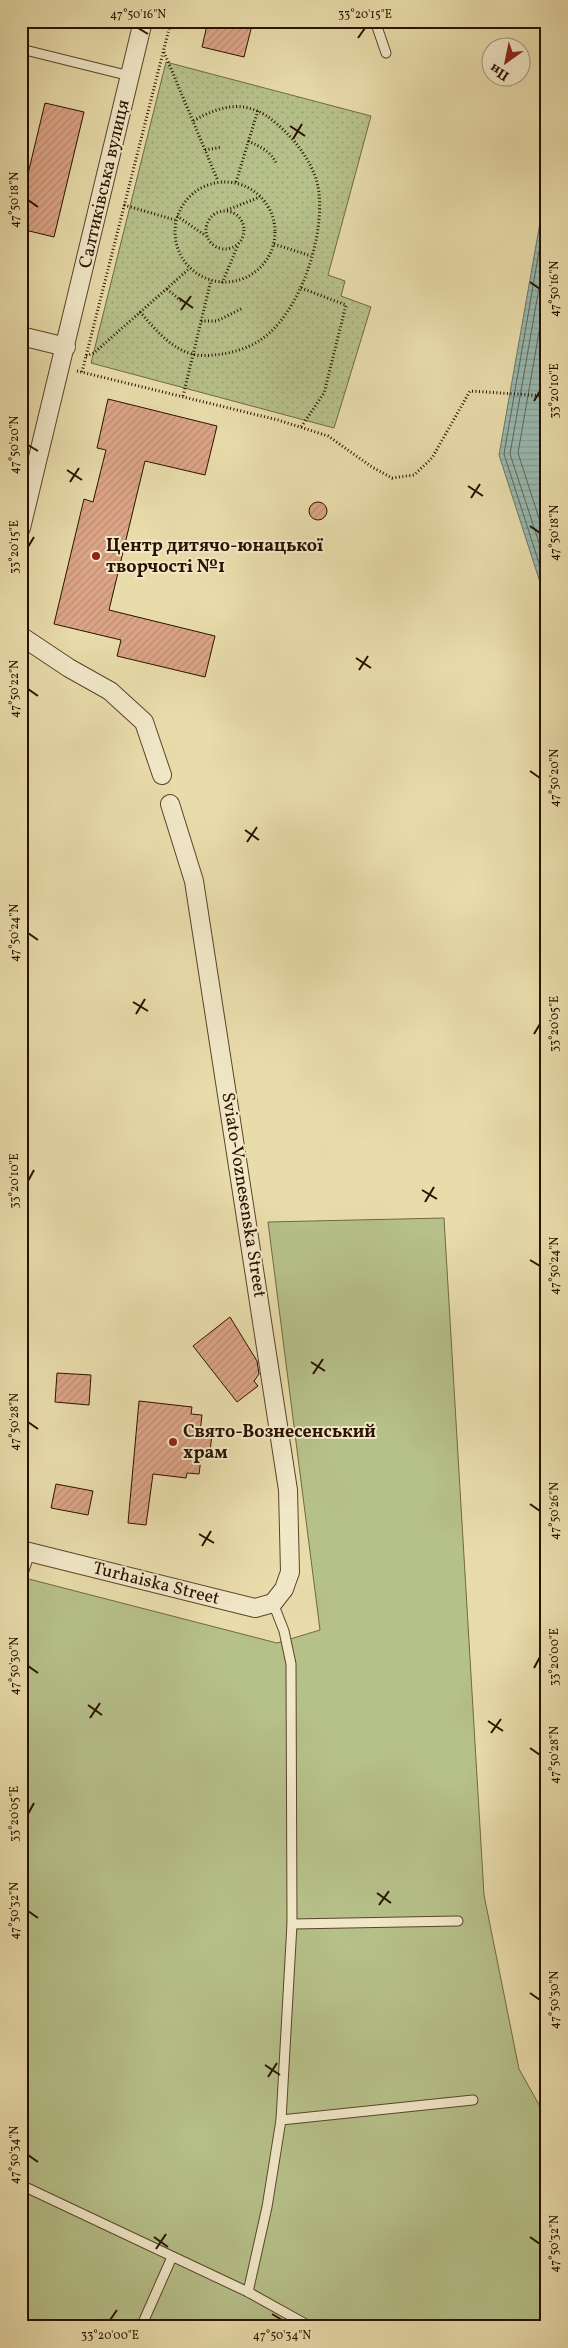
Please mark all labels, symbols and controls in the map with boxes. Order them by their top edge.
text: 47°50'16"N [110,7,166,23]
text: 33°20'15"E [338,7,392,23]
north arrow [480,38,530,88]
text: Пн [486,58,513,85]
street label: Салтиківська вулиця [73,97,137,271]
text: 47°50'18"N [7,172,23,228]
text: 47°50'16"N [547,261,563,317]
text: 33°20'10"E [547,363,563,419]
text: 47°50'20"N [7,416,23,474]
text: 47°50'18"N [547,505,563,561]
text: 33°20'15"E [7,520,23,574]
place label: Центр дитячо-юнацької творчості №1 [106,534,324,580]
marker: Центр дитячо-юнацької творчості №1 [90,550,102,562]
text: 47°50'22"N [7,660,23,718]
text: 47°50'20"N [547,749,563,807]
text: 47°50'24"N [7,904,23,962]
text: 33°20'05"E [547,996,563,1052]
street label: Sviato-Voznesenska Street [214,1091,272,1299]
text: 33°20'10"E [7,1153,23,1209]
text: 47°50'24"N [547,1237,563,1295]
text: 47°50'28"N [7,1393,23,1451]
place label: Свято-Вознесенський храм [183,1420,376,1466]
marker: Свято-Вознесенський храм [167,1436,179,1448]
text: 47°50'26"N [547,1482,563,1540]
street label: Turhaiska Street [90,1556,222,1612]
text: 33°20'00"E [547,1628,563,1686]
text: 47°50'30"N [7,1637,23,1695]
text: 47°50'28"N [547,1726,563,1784]
text: 33°20'05"E [7,1786,23,1842]
text: 47°50'32"N [7,1882,23,1940]
text: 47°50'30"N [547,1971,563,2029]
text: 47°50'34"N [7,2126,23,2184]
text: 47°50'32"N [547,2215,563,2273]
text: 33°20'00"E [81,2328,139,2344]
text: 47°50'34"N [253,2328,311,2344]

